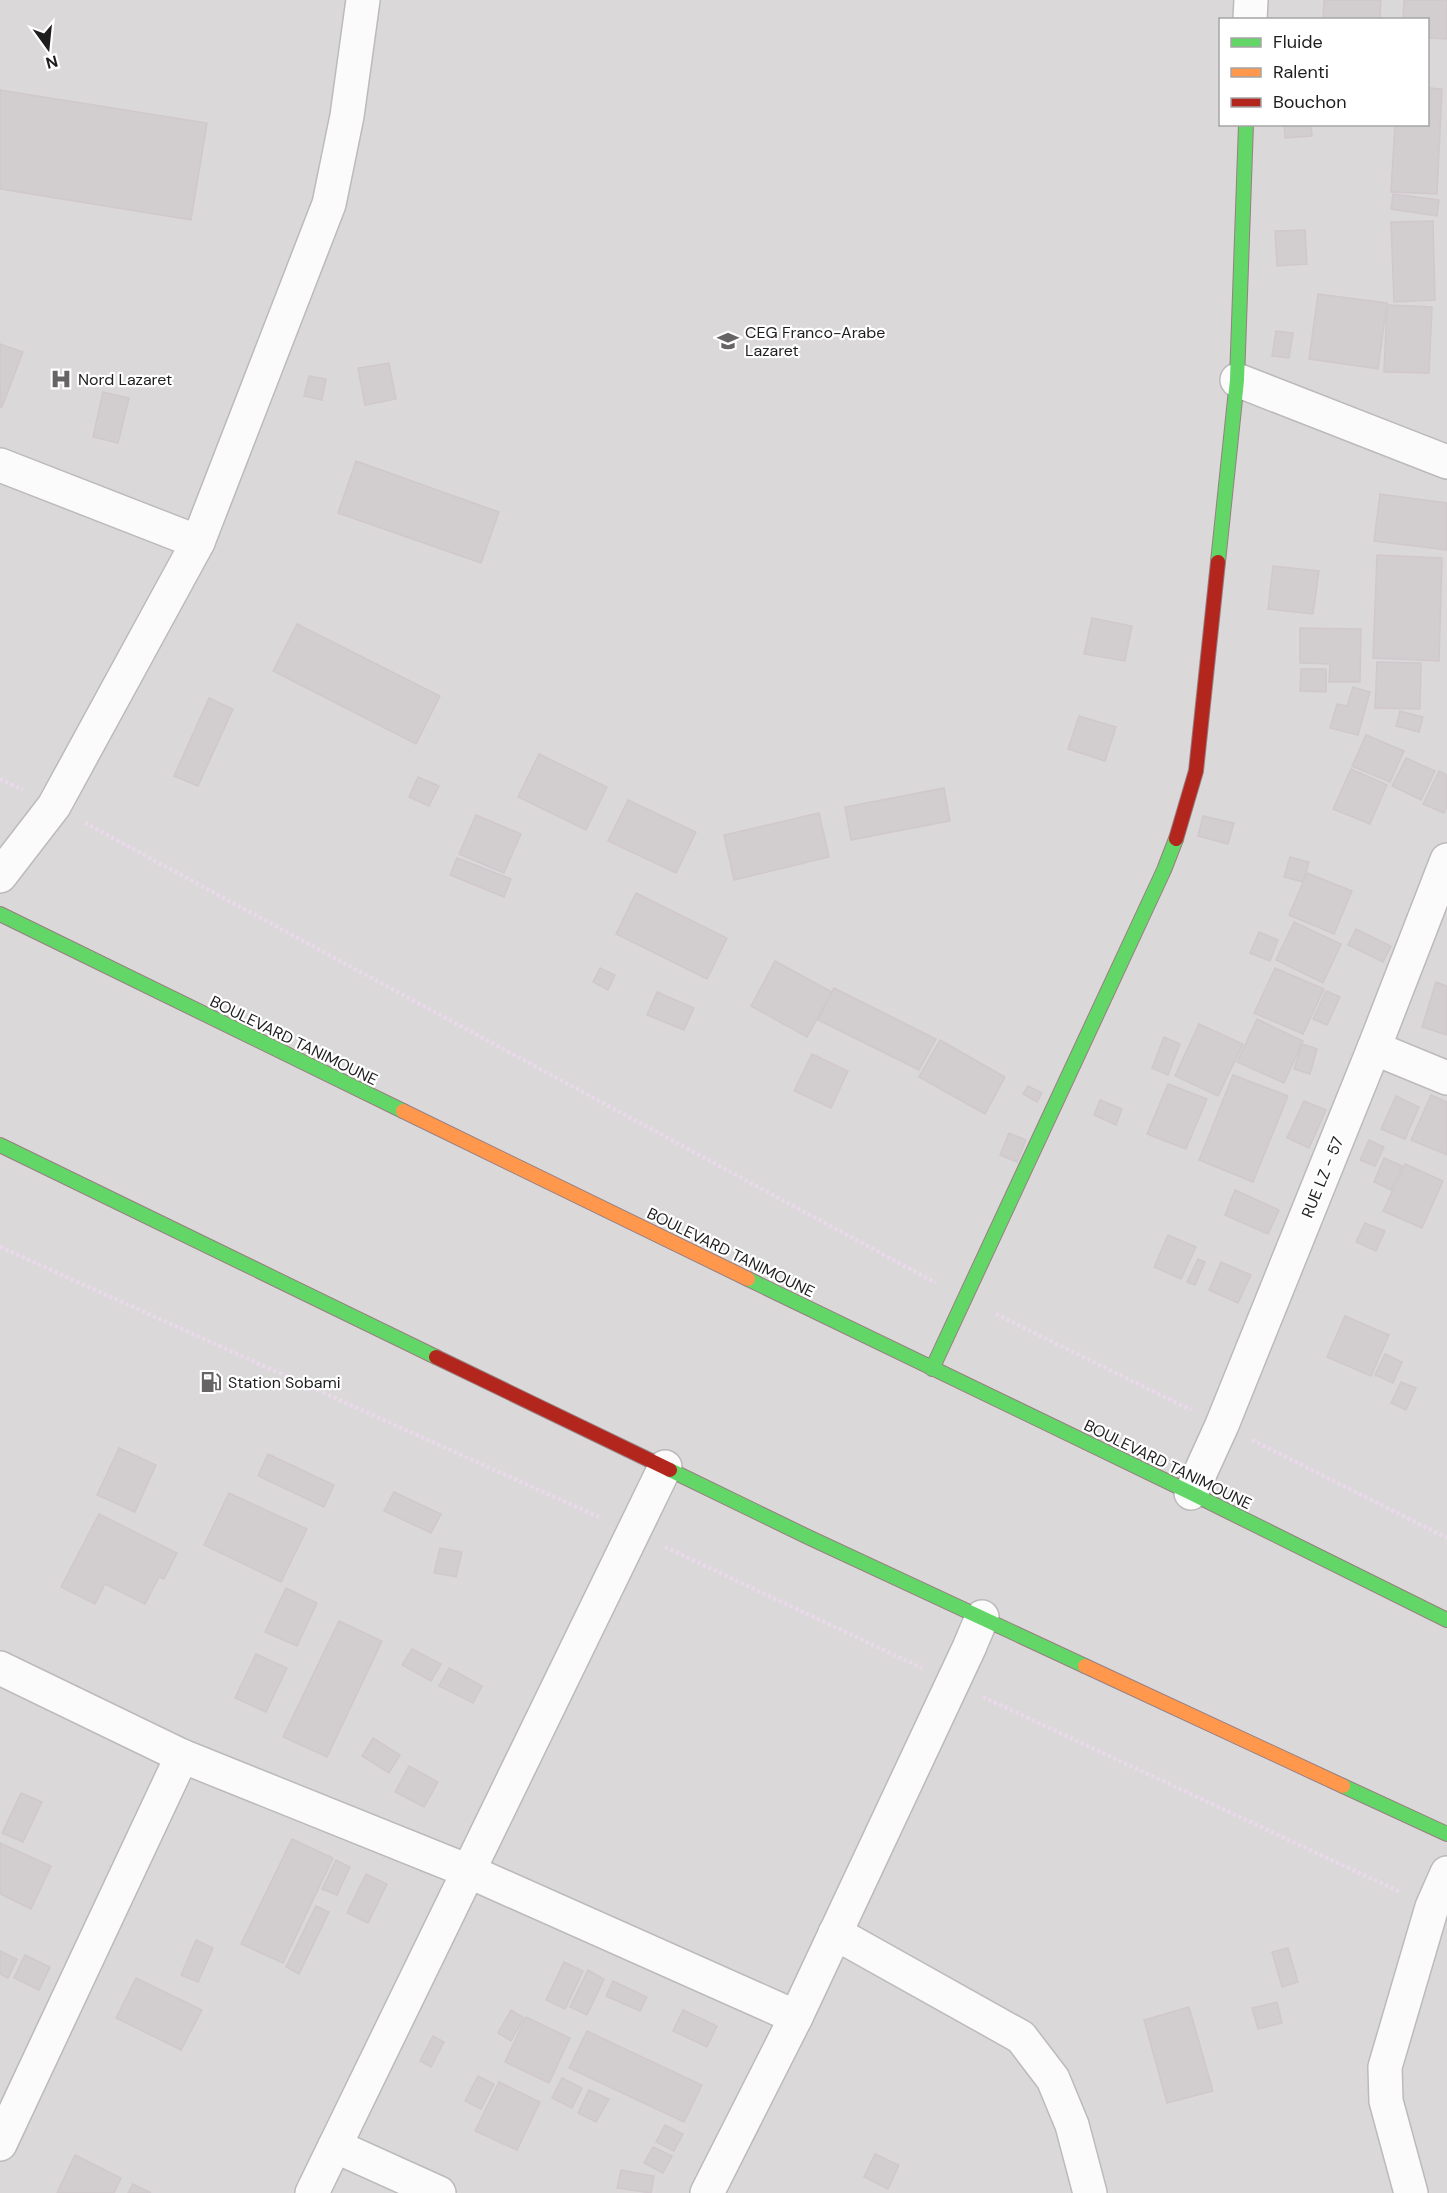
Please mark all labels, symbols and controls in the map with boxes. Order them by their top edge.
north arrow [18,18,78,78]
legend [1219,18,1429,126]
text: Fluide [1273,30,1323,54]
text: N [43,50,60,74]
text: Ralenti [1273,60,1329,84]
text: Bouchon [1273,90,1347,114]
place label: CEG Franco-Arabe Lazaret [745,322,885,361]
school or university icon: CEG Franco-Arabe Lazaret [716,329,740,353]
hospital icon: Nord Lazaret [49,367,73,391]
place label: Nord Lazaret [78,369,172,390]
street label: BOULEVARD TANIMOUNE [206,991,381,1090]
street label: RUE LZ - 57 [1297,1134,1348,1221]
street label: BOULEVARD TANIMOUNE [643,1203,818,1302]
fuel station icon: Station Sobami [199,1370,223,1394]
place label: Station Sobami [228,1372,341,1393]
street label: BOULEVARD TANIMOUNE [1080,1415,1255,1514]

